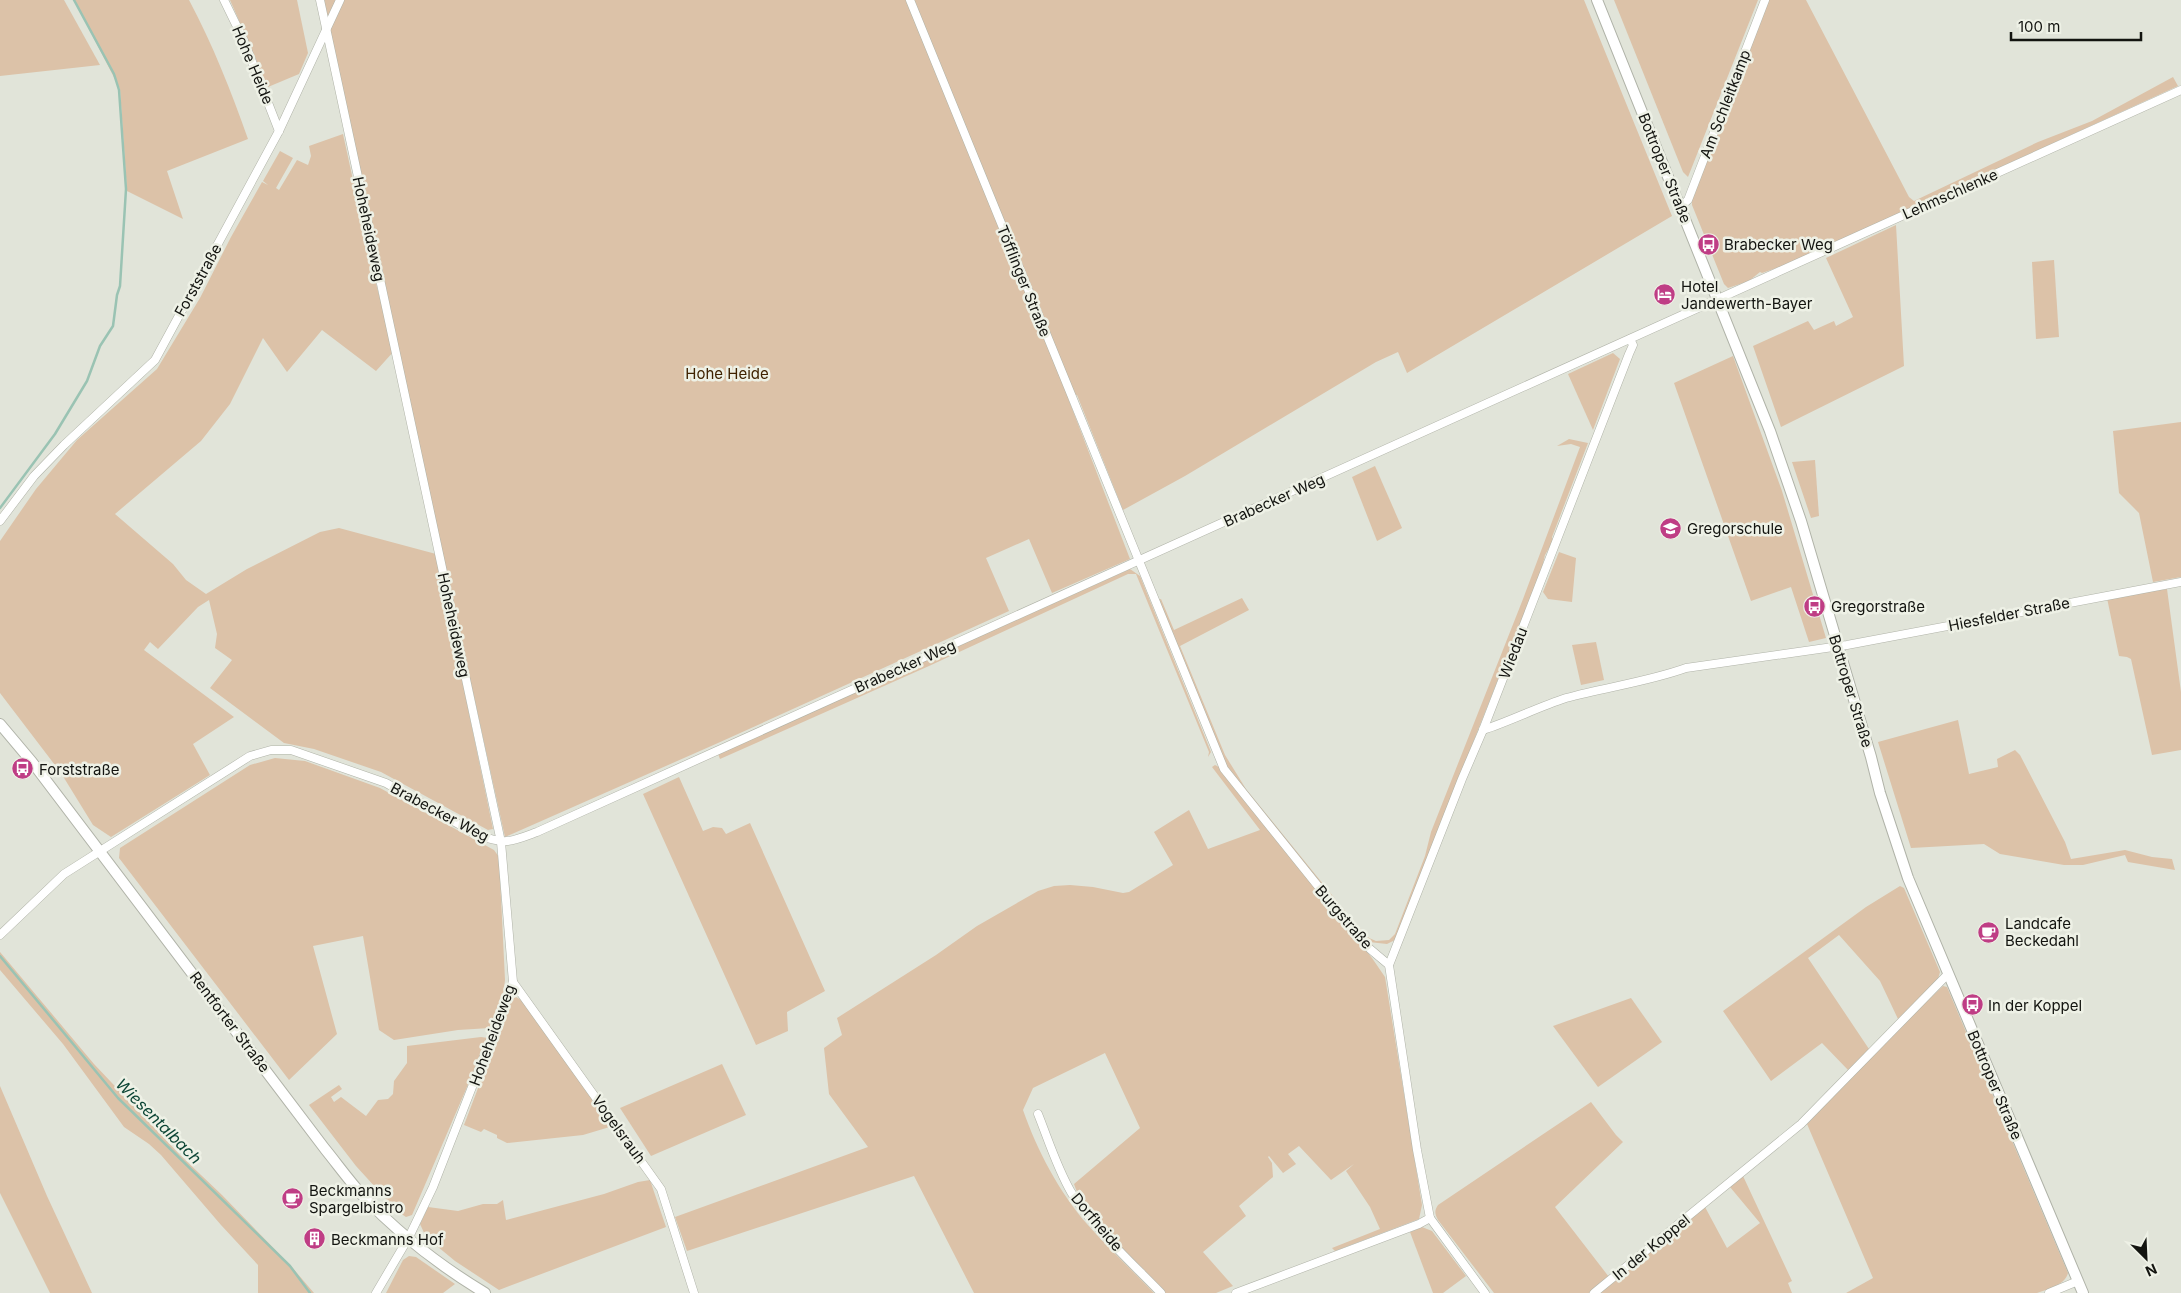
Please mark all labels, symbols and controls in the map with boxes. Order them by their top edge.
scale bar [2011,10,2141,42]
text: 100 m [2018,17,2060,36]
street label: Hohe Heide [228,23,278,107]
street label: Am Schleitkamp [1696,47,1754,161]
street label: Bottroper Straße [1634,110,1696,226]
street label: Lehmschlenke [1899,164,2001,224]
street label: Hoheheideweg [349,175,389,283]
street label: Töfflinger Straße [993,222,1055,340]
bus stop icon: Brabecker Weg [1696,232,1720,256]
place label: Brabecker Weg [1724,235,1833,254]
street label: Forststraße [170,240,226,320]
place label: Hotel Jandewerth-Bayer [1681,277,1813,313]
hotel icon: Hotel Jandewerth-Bayer [1653,283,1677,307]
park label: Hohe Heide [685,364,769,383]
street label: Brabecker Weg [1220,469,1328,531]
school or university icon: Gregorschule [1659,516,1683,540]
place label: Gregorschule [1687,519,1783,538]
street label: Hoheheideweg [434,571,474,679]
street label: Hiesfelder Straße [1947,593,2071,635]
bus stop icon: Gregorstraße [1803,594,1827,618]
place label: Gregorstraße [1831,597,1925,616]
street label: Wiedau [1495,625,1531,681]
street label: Bottroper Straße [1825,632,1877,750]
street label: Brabecker Weg [851,635,959,697]
bus stop icon: Forststraße [11,757,35,781]
place label: Forststraße [39,760,119,779]
street label: Brabecker Weg [387,778,493,846]
street label: Burgstraße [1311,881,1377,953]
place label: Landcafe Beckedahl [2005,914,2079,950]
cafe icon: Landcafe Beckedahl [1977,920,2001,944]
street label: Rentforter Straße [186,968,274,1076]
street label: Hoheheideweg [465,982,519,1088]
bus stop icon: In der Koppel [1960,993,1984,1017]
place label: In der Koppel [1988,996,2082,1015]
street label: Bottroper Straße [1963,1027,2027,1143]
water label: Wiesentalbach [112,1074,206,1168]
street label: Vogelsrauh [588,1091,650,1167]
place label: Beckmanns Spargelbistro [309,1181,403,1217]
cafe icon: Beckmanns Spargelbistro [281,1187,305,1211]
street label: Dorfheide [1067,1189,1127,1255]
street label: In der Koppel [1608,1210,1694,1284]
building icon: Beckmanns Hof [303,1227,327,1251]
place label: Beckmanns Hof [331,1230,444,1249]
north arrow [2121,1233,2171,1283]
text: N [2143,1260,2160,1280]

